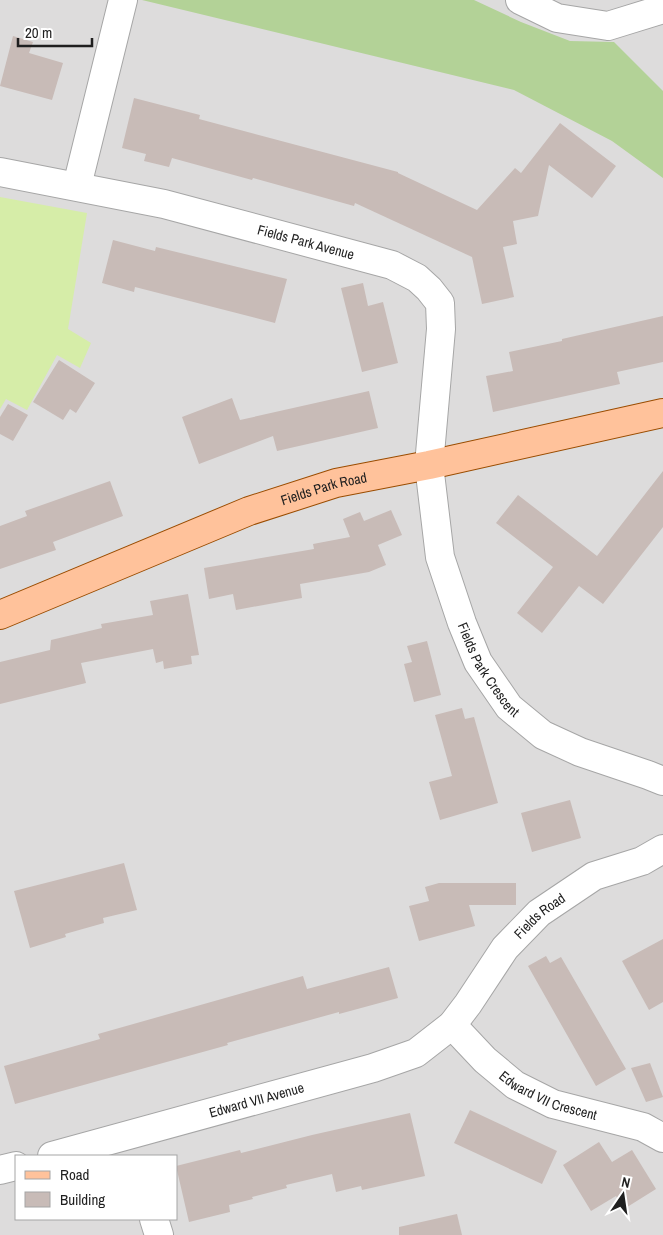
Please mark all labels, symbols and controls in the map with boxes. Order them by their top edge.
scale bar [18,15,91,47]
text: 20 m [25,22,52,43]
street label: Fields Park Avenue [256,220,356,264]
street label: Fields Park Road [278,468,368,509]
street label: Fields Park Crescent [454,620,523,721]
street label: Fields Road [510,889,569,942]
street label: Edward VII Crescent [496,1067,599,1124]
street label: Edward VII Avenue [207,1078,306,1122]
legend [15,1155,178,1220]
text: Road [60,1164,89,1185]
north arrow [598,1170,648,1220]
text: N [620,1173,632,1192]
text: Building [60,1189,105,1210]

